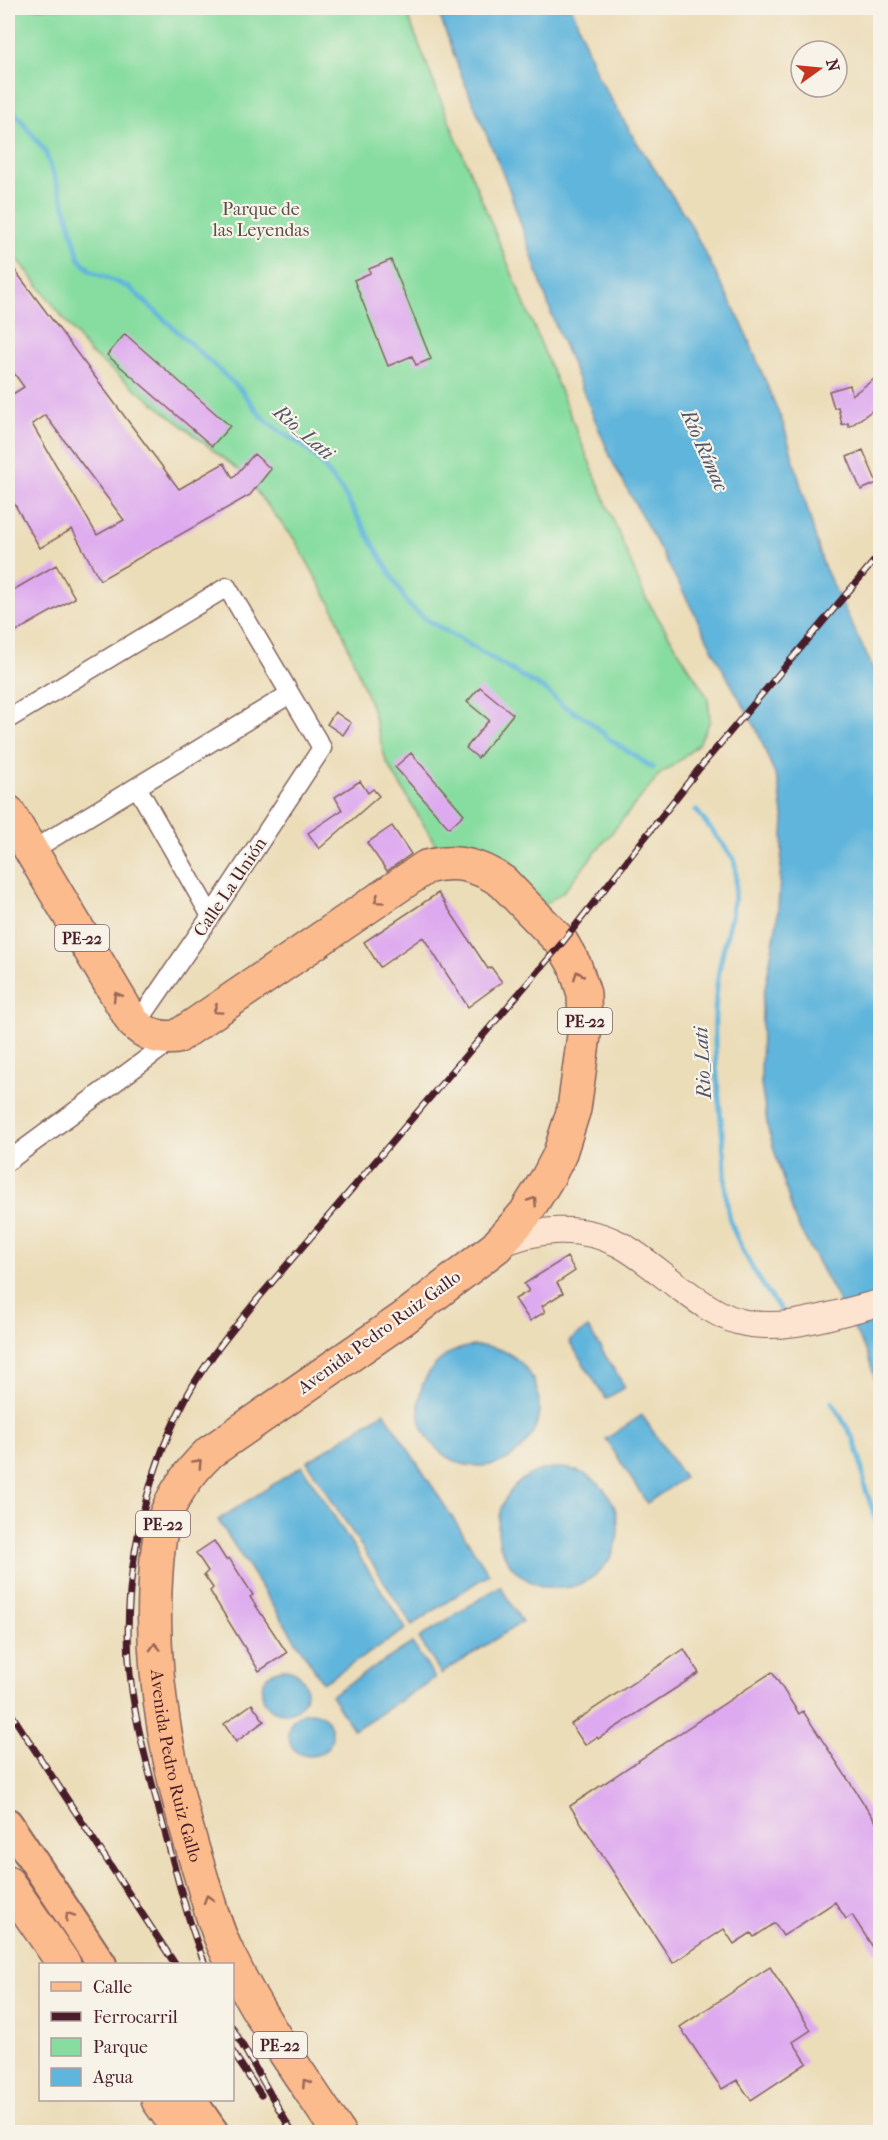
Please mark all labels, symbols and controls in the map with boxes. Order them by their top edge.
north arrow [789,39,849,99]
text: N [822,57,844,74]
park label: Parque de las Leyendas [212,199,310,241]
water label: Rio_Lati [267,399,339,466]
water label: Río Rímac [676,404,733,495]
street label: Calle La Unión [189,833,272,941]
one-way arrow [374,893,385,904]
road number: PE-22 [55,925,109,951]
one-way arrow [573,970,586,981]
one-way arrow [112,992,124,1002]
one-way arrow [212,1003,223,1014]
road number: PE-22 [558,1008,612,1034]
water label: Rio_Lati [689,1025,716,1102]
one-way arrow [526,1197,537,1208]
street label: Avenida Pedro Ruiz Gallo [293,1266,465,1399]
one-way arrow [191,1460,202,1471]
road number: PE-22 [136,1511,190,1537]
one-way arrow [149,1643,162,1652]
street label: Avenida Pedro Ruiz Gallo [146,1668,206,1865]
one-way arrow [203,1894,215,1905]
one-way arrow [65,1912,77,1922]
legend [39,1963,234,2101]
text: Calle [93,1977,132,1998]
text: Ferrocarril [93,2007,178,2028]
road number: PE-22 [253,2032,307,2058]
text: Parque [93,2037,148,2058]
text: Agua [92,2067,134,2088]
one-way arrow [302,2079,313,2090]

